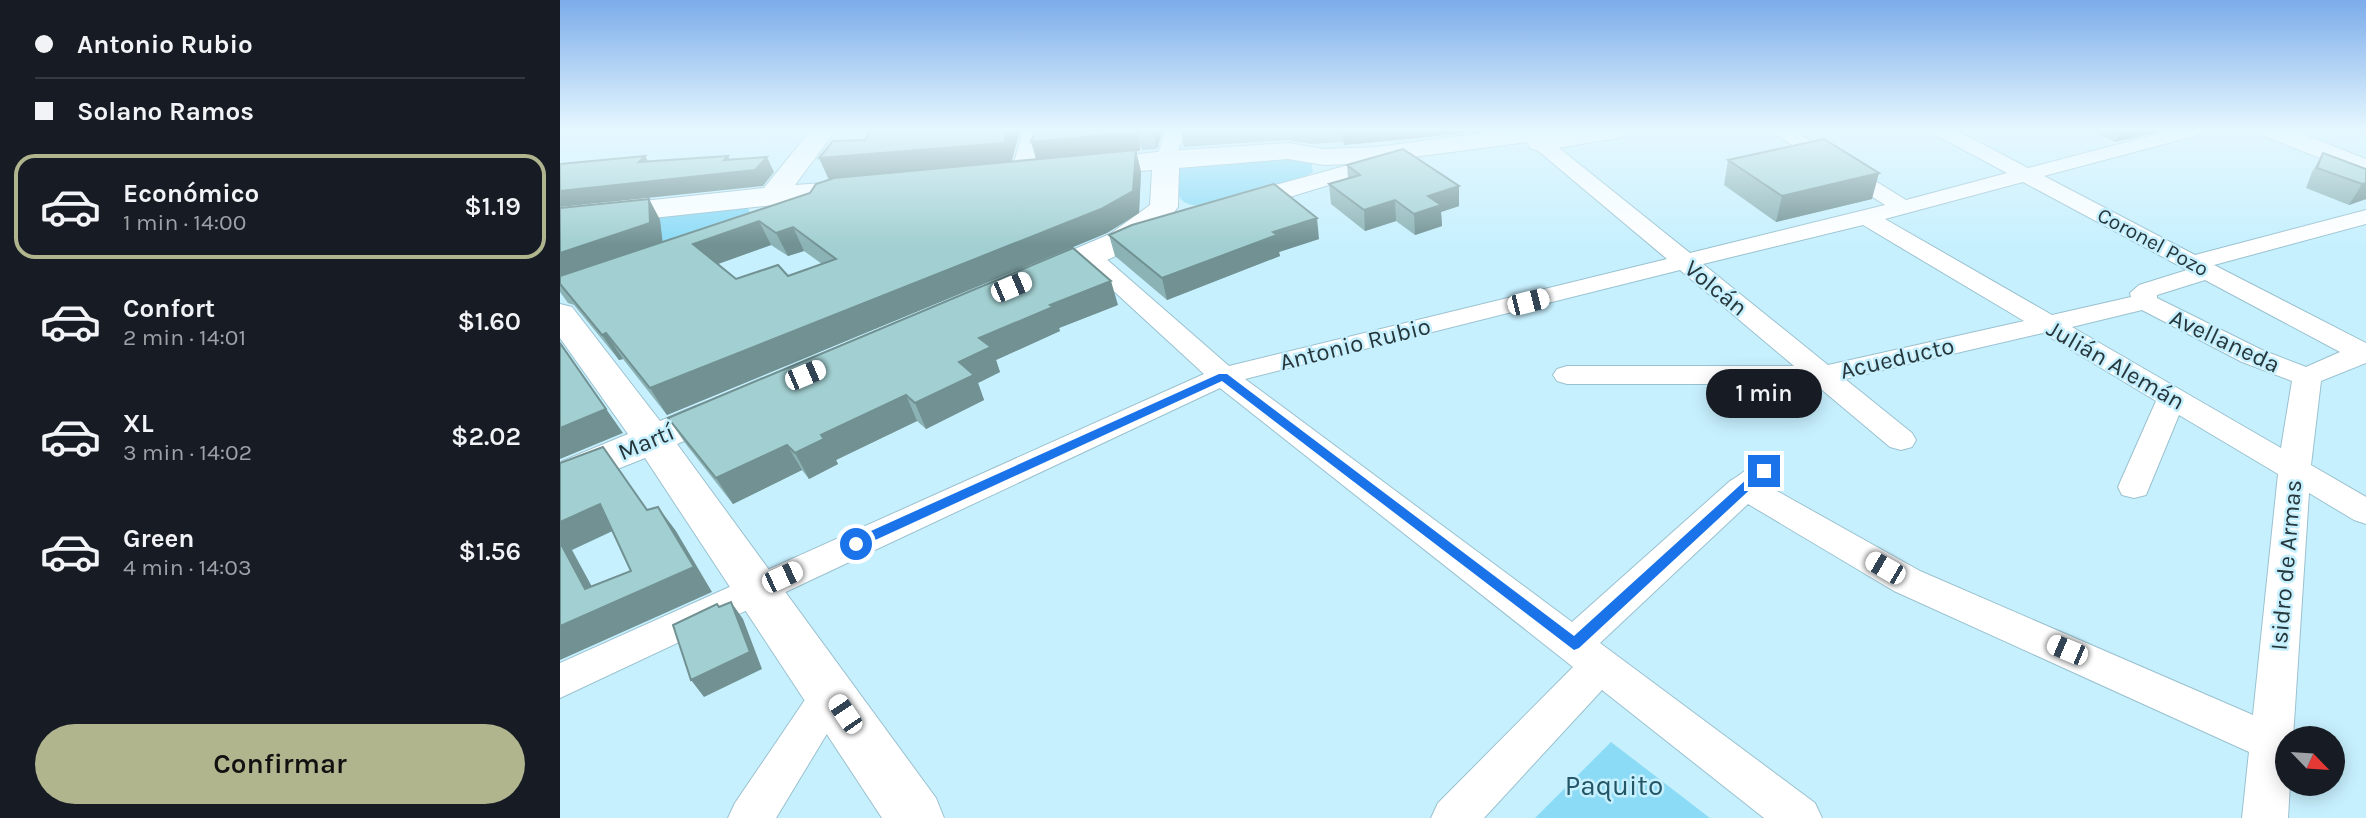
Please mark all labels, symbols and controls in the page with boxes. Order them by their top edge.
text: Antonio Rubio [77,29,253,60]
text: Solano Ramos [77,96,254,127]
icon: car [39,175,102,238]
text: Económico [123,178,259,209]
text: $1.19 [464,191,521,222]
street label: Coronel Pozo [2093,203,2213,281]
text: 1 min · 14:00 [123,209,246,236]
street label: Volcán [1679,254,1753,322]
car [988,269,1035,305]
car [1506,287,1551,317]
icon: car [39,290,102,353]
text: Confort [123,293,215,324]
street label: Avellaneda [2165,303,2285,379]
text: $1.60 [457,306,521,337]
street label: Antonio Rubio [1277,312,1433,376]
street label: Julián Alemán [2042,314,2190,416]
text: 2 min · 14:01 [123,324,246,351]
street label: Acueducto [1837,331,1957,385]
car [782,357,829,393]
callout: 1 min [1706,370,1822,419]
text: 1 min [1735,380,1793,407]
icon: car [39,405,102,468]
text: XL [123,408,154,439]
street label: Martí [614,417,679,466]
text: $2.02 [451,421,521,452]
text: 3 min · 14:02 [123,439,252,466]
route end [1748,455,1780,487]
street label: Isidro de Armas [2265,479,2307,651]
icon: car [39,520,102,583]
text: Green [123,523,195,554]
route start [840,528,872,560]
text: $1.56 [459,536,521,567]
car [1862,548,1909,588]
text: 4 min · 14:03 [123,554,252,581]
car [759,559,806,595]
car [2044,632,2091,668]
car [825,691,866,737]
button: Confirmar [35,724,525,804]
north arrow [2275,726,2345,796]
map controls [2275,726,2345,796]
park label: Paquito [1565,769,1663,802]

